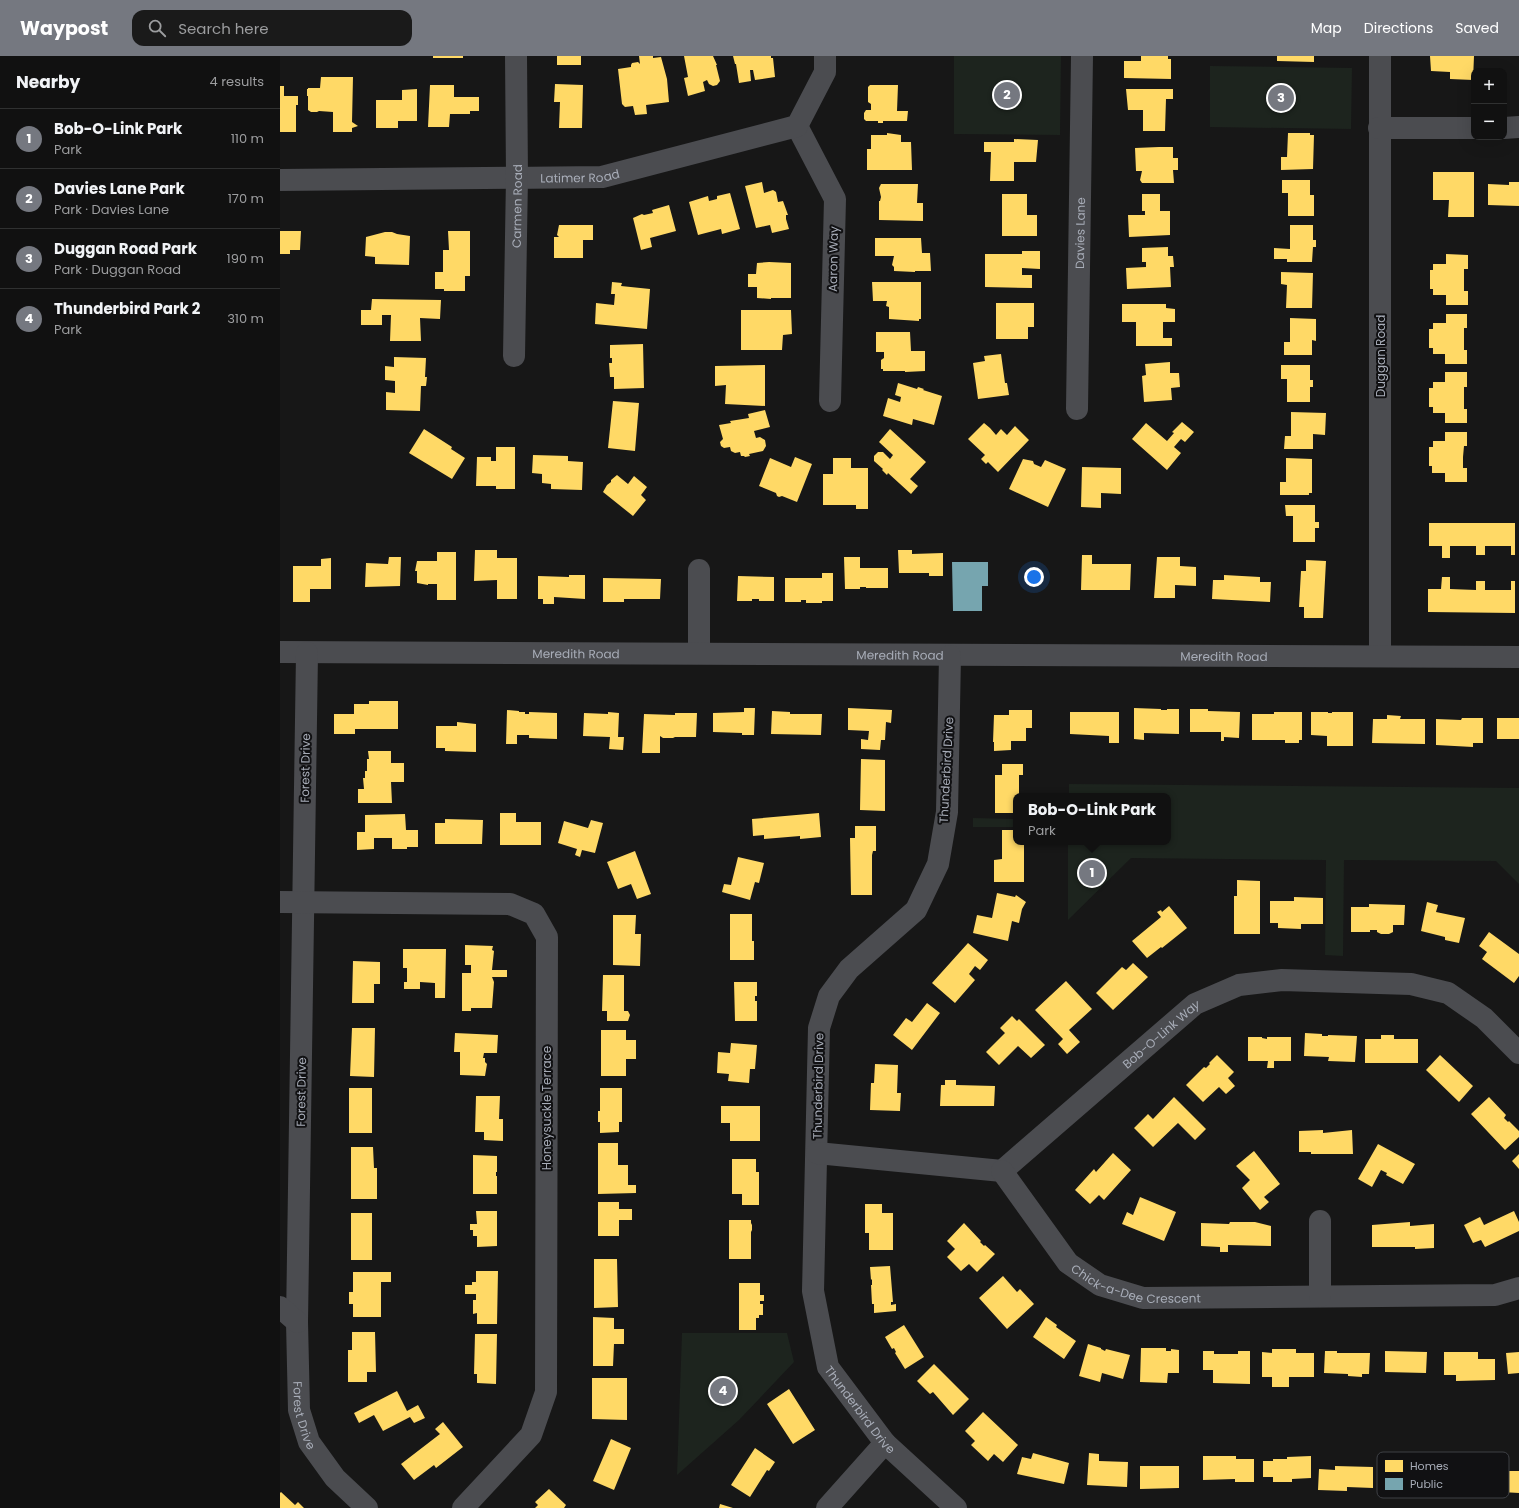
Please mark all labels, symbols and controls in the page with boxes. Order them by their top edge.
search box [132,10,412,46]
text: Waypost [20,15,108,42]
icon: search [146,17,168,39]
text: Search here [178,18,269,39]
text: Map [1311,18,1342,38]
text: Directions [1364,18,1433,38]
text: Saved [1455,18,1499,38]
map controls [1471,68,1507,140]
button: + [1471,68,1507,104]
text: Nearby [16,70,80,94]
text: 4 results [210,72,264,91]
pin: 2 [994,80,1020,110]
pin: 3 [1268,83,1294,113]
button: − [1471,104,1507,140]
text: Bob-O-Link Park [54,118,182,139]
text: 1 [27,129,31,148]
text: 110 m [231,129,264,148]
text: Park [54,140,82,159]
street label: Carmen Road [507,164,526,248]
street label: Latimer Road [540,164,621,186]
text: Davies Lane Park [54,178,185,199]
text: 2 [25,189,33,208]
text: 170 m [228,189,264,208]
street label: Davies Lane [1070,197,1088,269]
text: Park · Davies Lane [54,200,169,219]
street label: Aaron Way [824,226,842,292]
text: Duggan Road Park [54,238,197,259]
text: 3 [25,249,33,268]
text: 190 m [227,249,264,268]
text: Park · Duggan Road [54,260,181,279]
text: Thunderbird Park 2 [54,298,200,319]
text: 4 [25,309,33,328]
text: 310 m [227,309,264,328]
street label: Duggan Road [1372,315,1389,397]
text: Park [54,320,82,339]
your location [1024,567,1044,587]
street label: Meredith Road [532,645,620,662]
street label: Meredith Road [856,646,944,663]
street label: Meredith Road [1180,647,1268,664]
street label: Thunderbird Drive [935,716,957,824]
street label: Forest Drive [296,733,314,803]
popup [1013,793,1171,845]
text: Bob-O-Link Park [1028,799,1156,820]
text: Park [1028,821,1056,840]
pin: 1 [1079,858,1105,888]
street label: Bob-O-Link Way [1118,995,1202,1072]
street label: Thunderbird Drive [809,1033,827,1139]
street label: Honeysuckle Terrace [538,1046,555,1170]
street label: Forest Drive [292,1057,310,1127]
street label: Chick-a-Dee Crescent [1068,1259,1201,1306]
street label: Thunderbird Drive [821,1362,899,1457]
pin: 4 [710,1376,736,1406]
street label: Forest Drive [290,1381,320,1453]
legend [1377,1452,1509,1498]
text: Homes [1410,1458,1449,1474]
text: Public [1410,1476,1443,1492]

